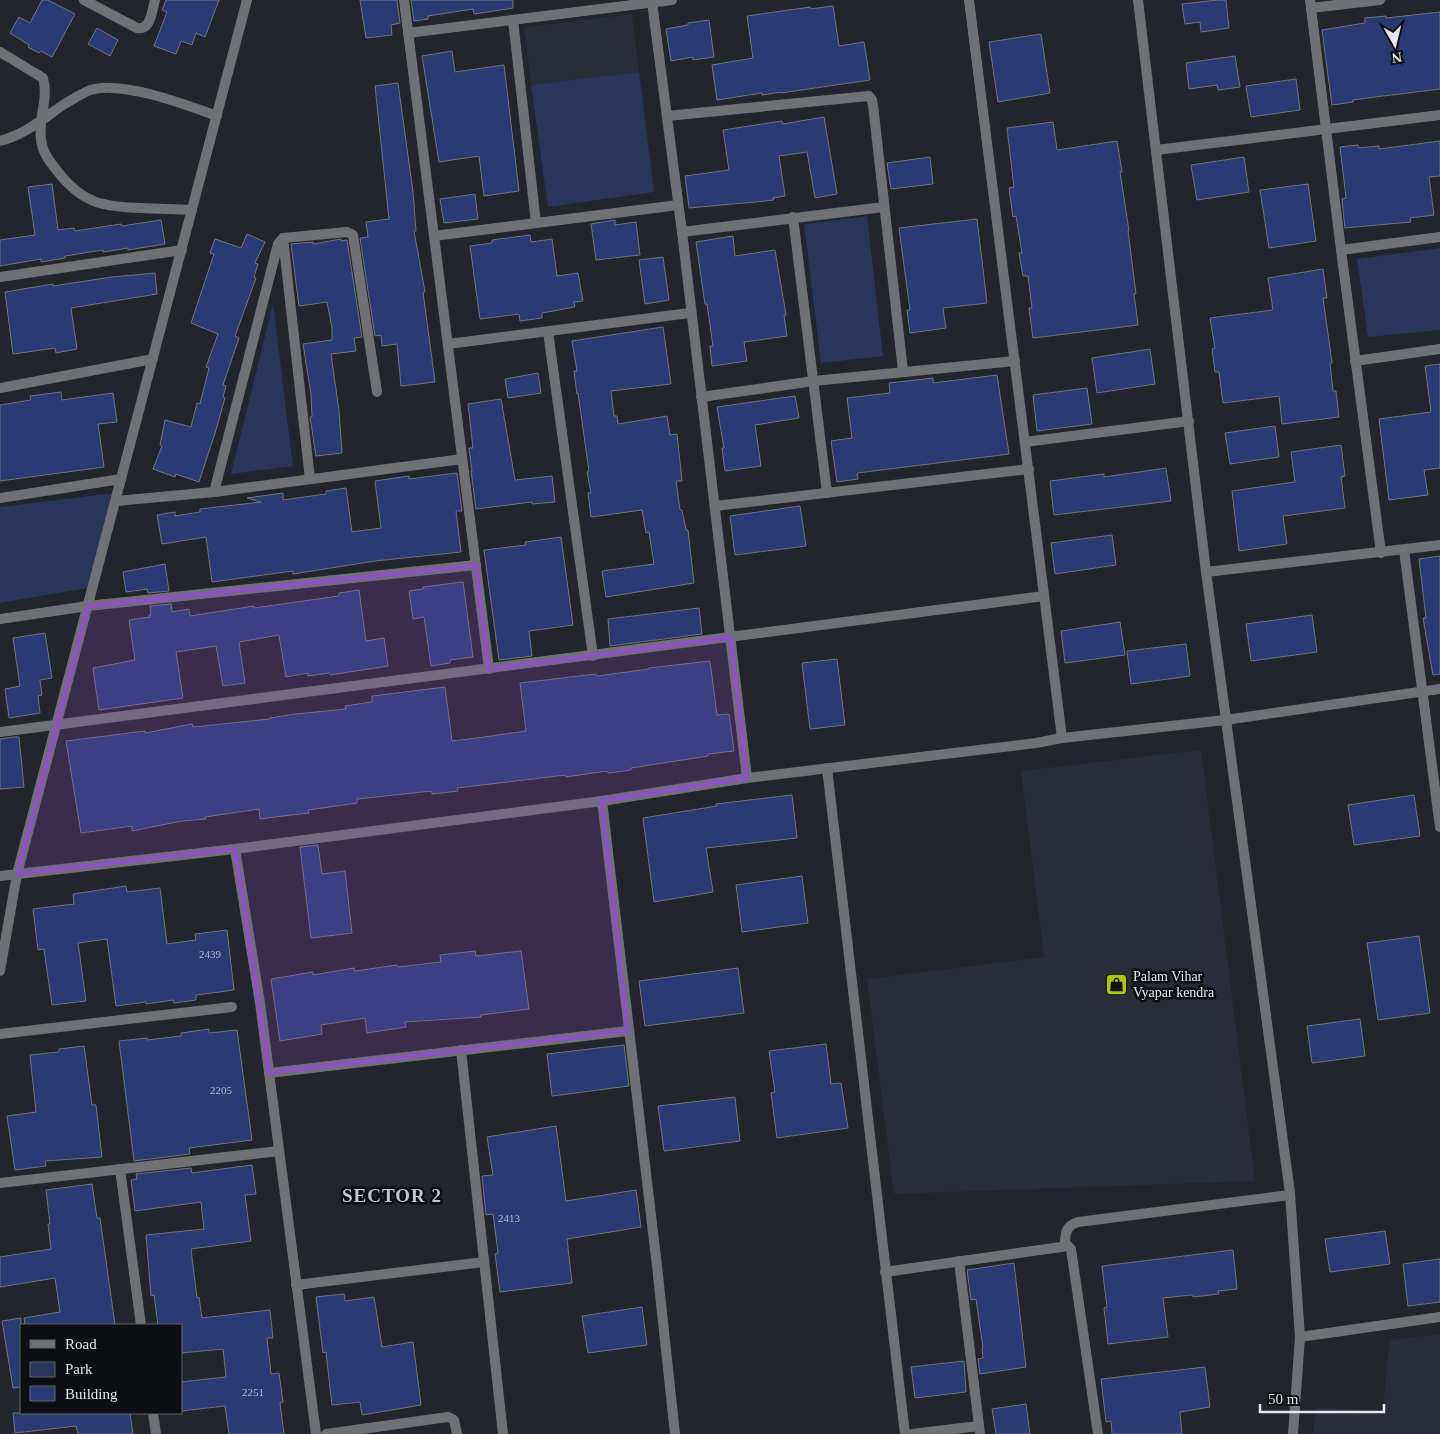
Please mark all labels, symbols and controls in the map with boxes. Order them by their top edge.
north arrow [1370,20,1420,70]
text: N [1391,49,1403,66]
house number: 2439 [199,948,222,960]
place label: Palam Vihar Vyapar kendra [1133,969,1215,1000]
shop icon: Palam Vihar Vyapar kendra [1105,972,1129,996]
house number: 2205 [210,1084,233,1096]
district label: SECTOR 2 [342,1185,442,1206]
house number: 2413 [498,1212,521,1224]
legend [20,1324,182,1414]
text: Road [65,1336,97,1352]
text: Park [65,1361,93,1377]
scale bar [1260,1382,1384,1414]
text: Building [65,1386,118,1402]
house number: 2251 [242,1386,264,1398]
text: 50 m [1268,1391,1299,1407]

